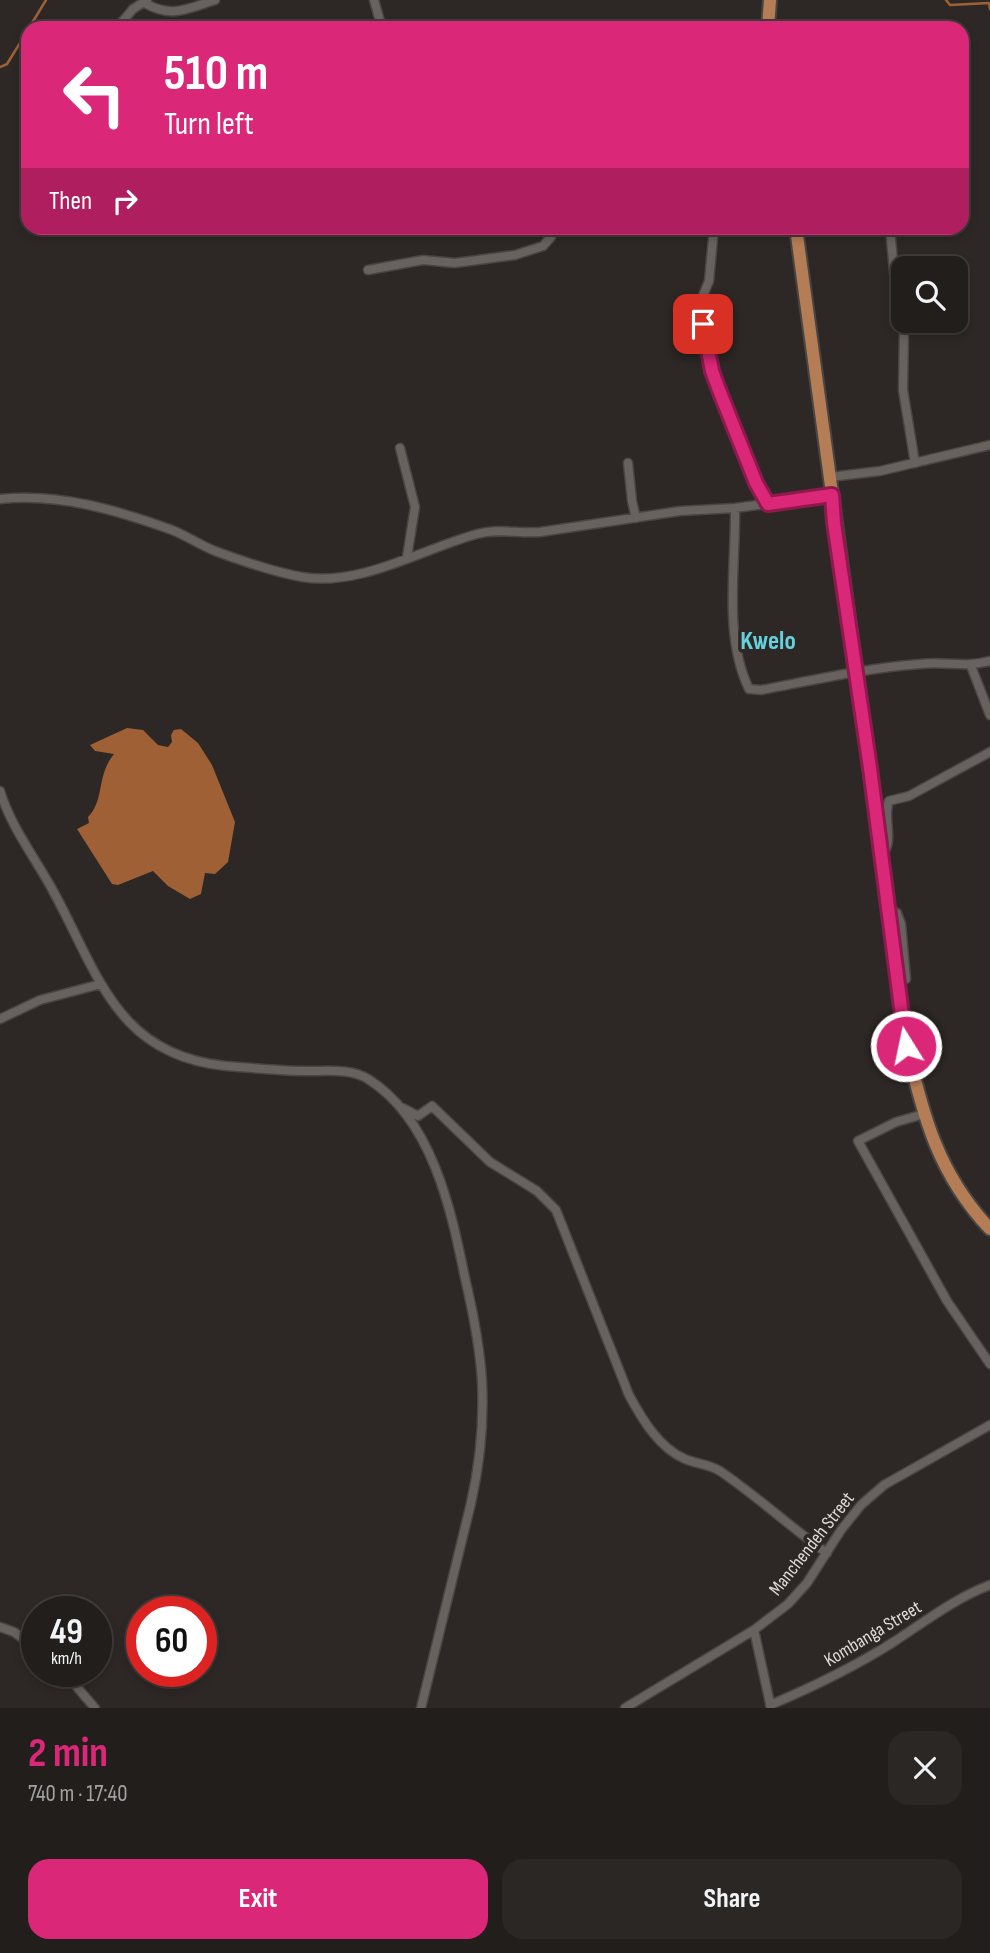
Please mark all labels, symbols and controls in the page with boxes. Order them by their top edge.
text: 510 m [164,45,268,104]
icon: left [49,49,140,140]
text: Turn left [164,105,254,144]
icon: right [106,182,144,220]
text: Then [49,186,92,217]
map controls [891,256,968,333]
button: search [891,256,968,333]
pin [673,294,733,354]
icon: arrive [684,305,722,343]
district label: Kwelo [740,626,796,657]
position arrow [869,1009,943,1083]
street label: Manchendeh Street [764,1487,860,1600]
speed limit sign: 60 [126,1596,217,1687]
street label: Kombanga Street [820,1596,926,1672]
text: 49 [50,1611,83,1654]
text: km/h [51,1648,82,1669]
text: 2 min [28,1728,108,1779]
button: close [888,1731,962,1805]
text: 740 m · 17:40 [28,1780,127,1808]
button: Exit [28,1859,488,1939]
button: Share [502,1859,962,1939]

